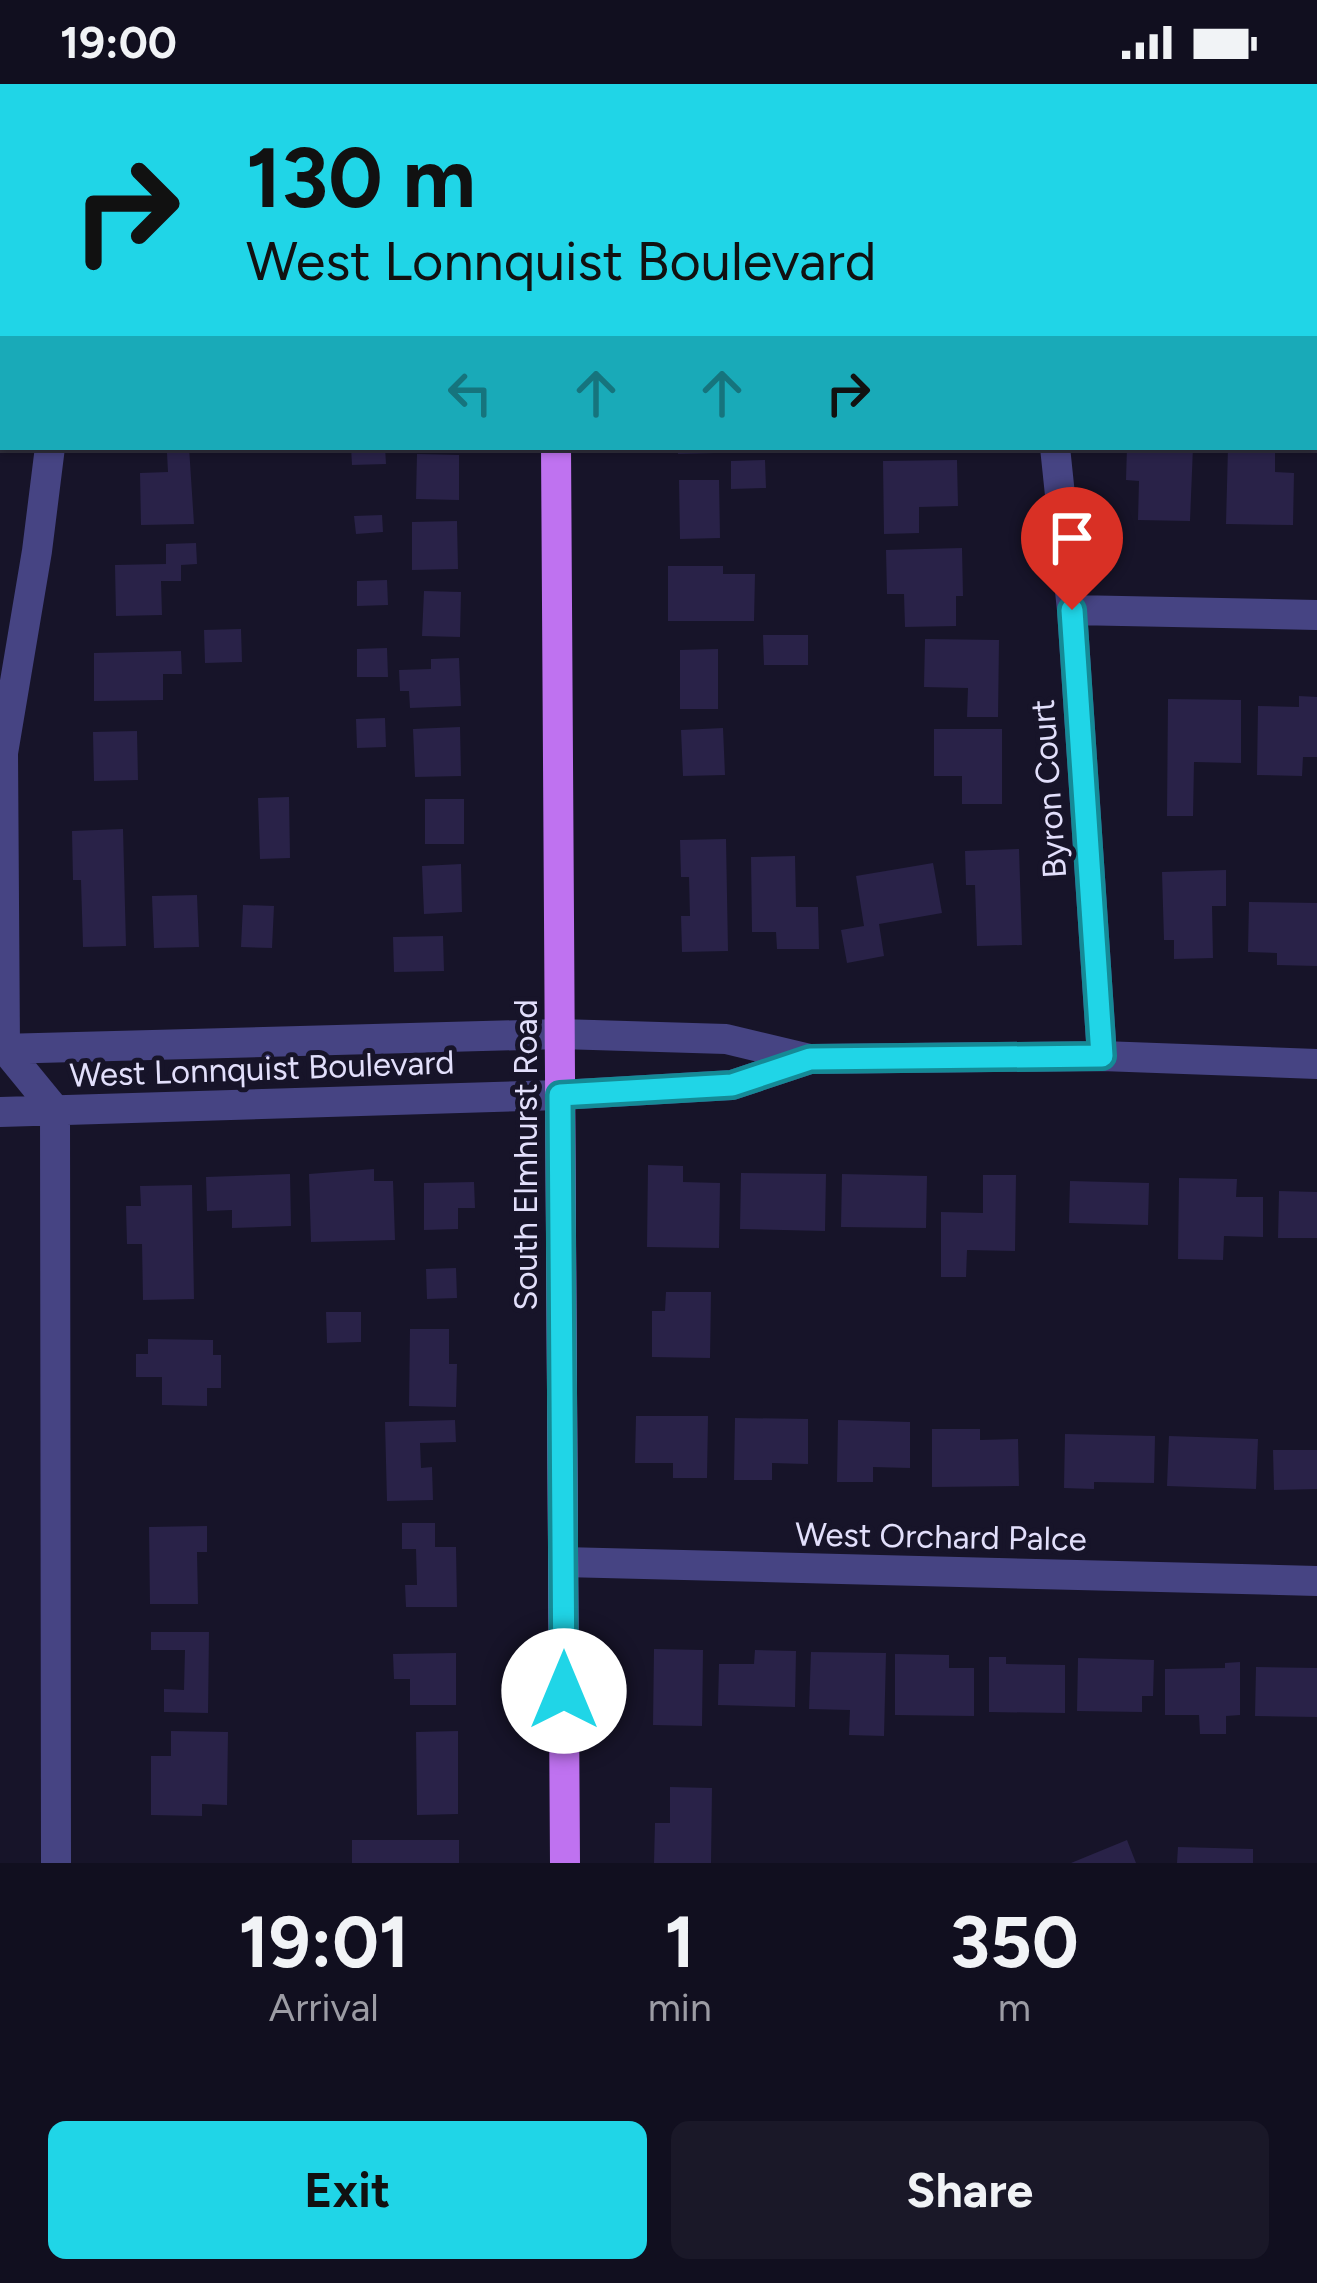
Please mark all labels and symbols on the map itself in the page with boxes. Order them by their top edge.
pin [1021,487,1123,610]
street label: Byron Court [1023,698,1074,880]
street label: South Elmhurst Road [506,999,545,1311]
street label: West Lonnquist Boulevard [69,1042,455,1095]
street label: West Orchard Palce [795,1514,1087,1559]
position arrow [501,1628,627,1754]

